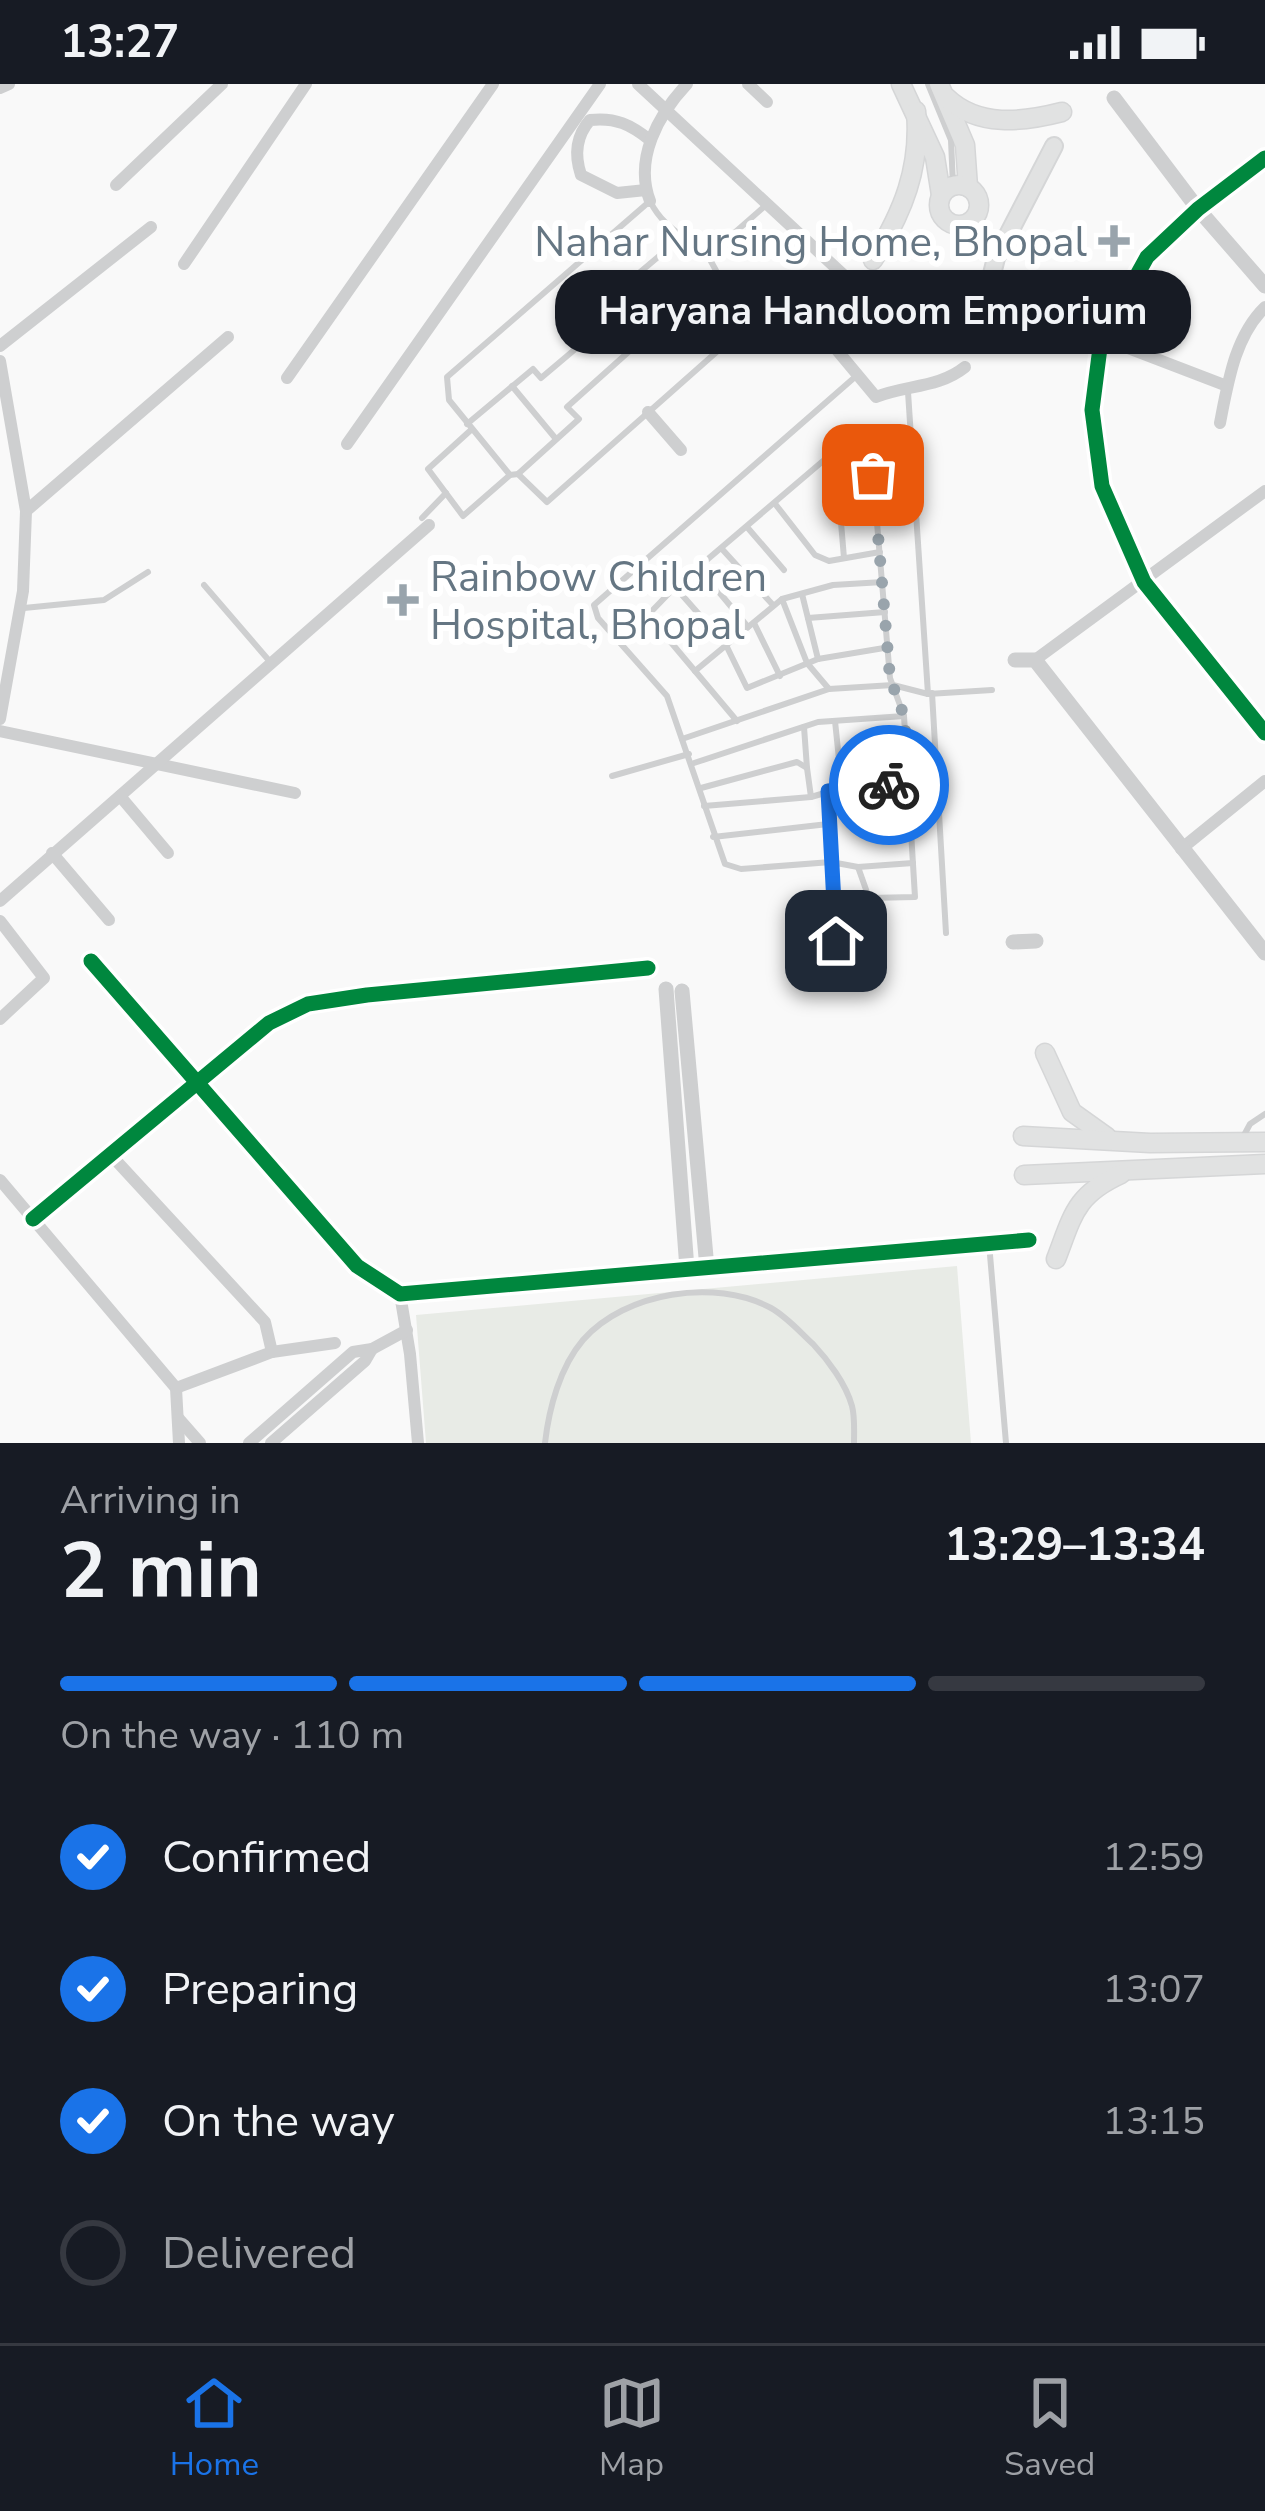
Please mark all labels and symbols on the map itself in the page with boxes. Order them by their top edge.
place label: Nahar Nursing Home, Bhopal [534,214,1088,271]
marker: Nahar Nursing Home, Bhopal [1098,225,1130,257]
callout: Haryana Handloom Emporium [555,271,1191,355]
pin [822,424,924,526]
place label: Rainbow Children Hospital, Bhopal [430,549,767,654]
marker: Rainbow Children Hospital, Bhopal [387,584,419,616]
courier [829,725,949,845]
pin [785,890,887,992]

